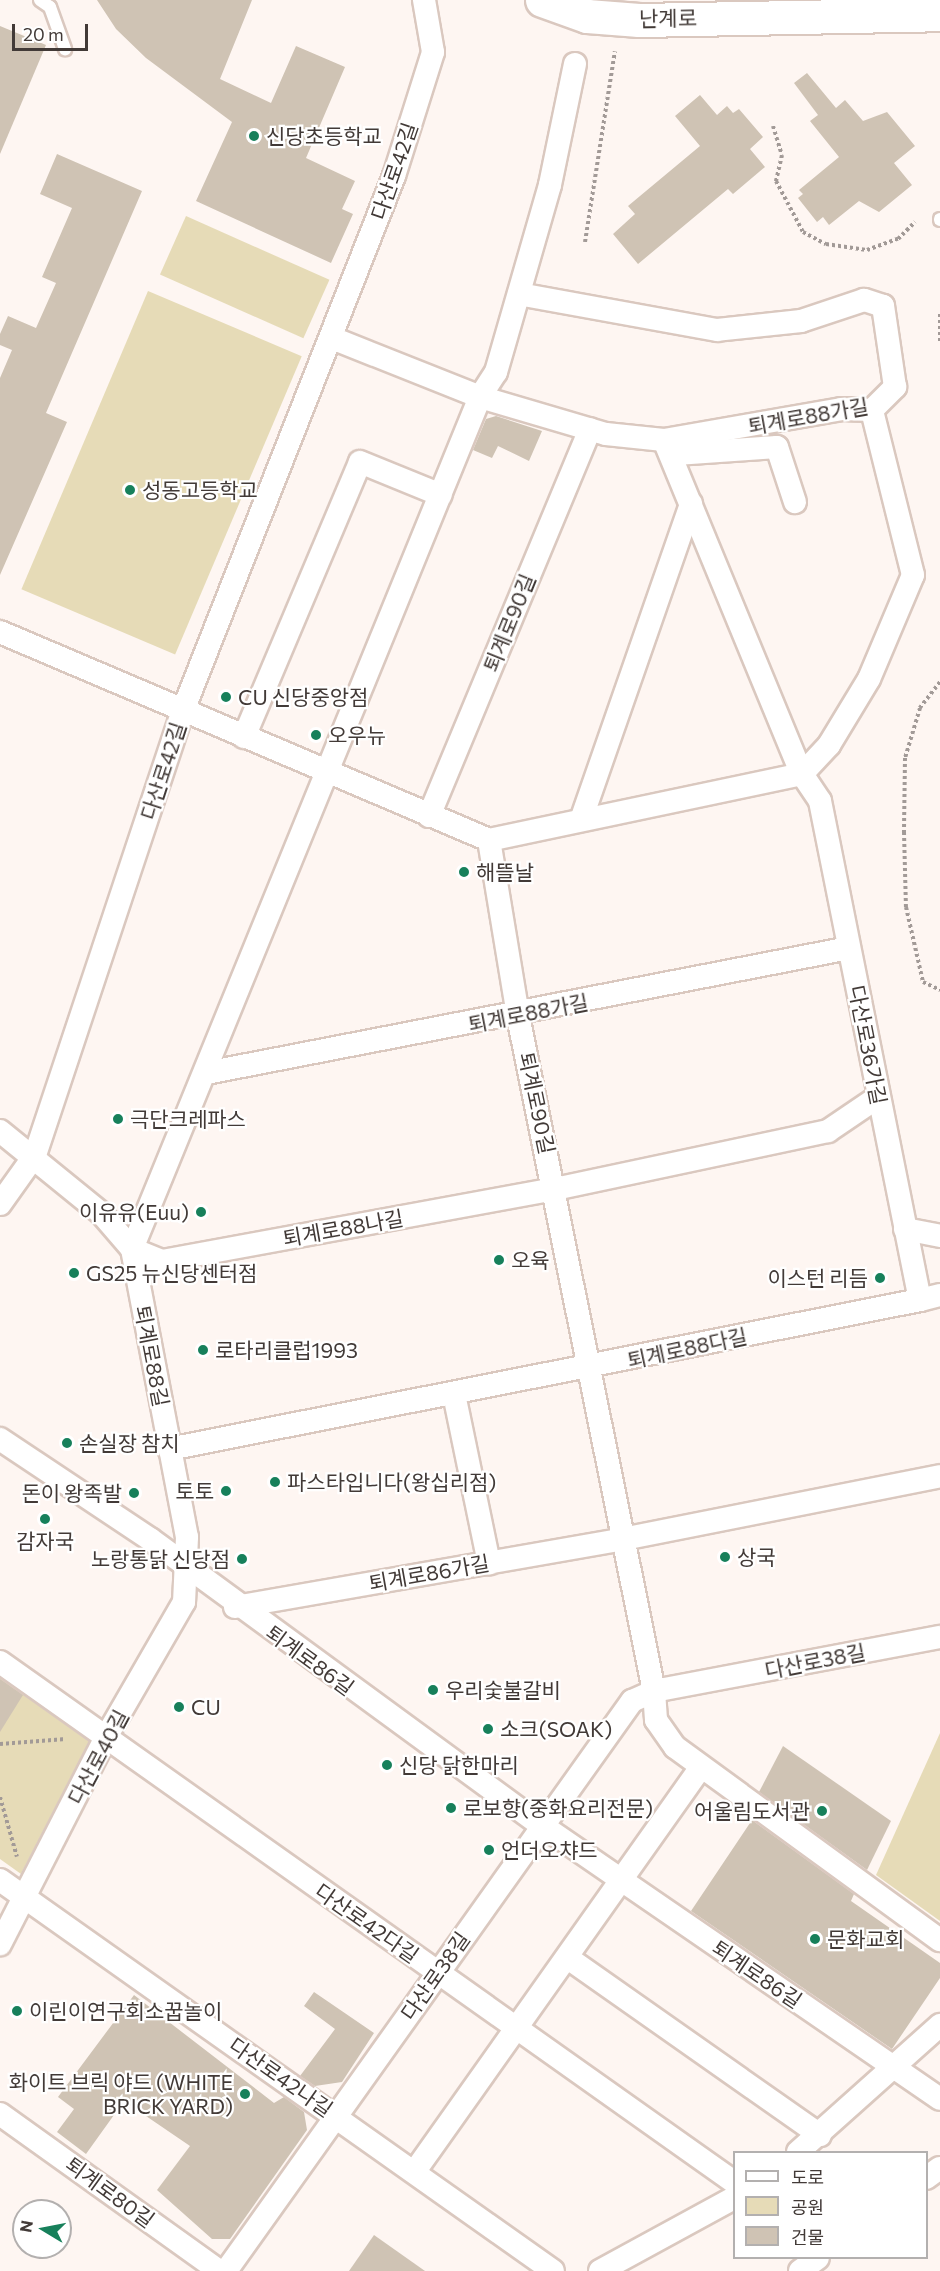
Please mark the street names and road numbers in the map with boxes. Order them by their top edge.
street label: 난계로 [639,5,697,31]
street label: 다산로42길 [366,119,422,223]
street label: 퇴계로88가길 [746,393,870,439]
street label: 퇴계로90길 [478,570,540,676]
street label: 다산로42길 [135,719,191,823]
street label: 다산로36가길 [844,983,892,1107]
street label: 퇴계로88가길 [466,989,590,1037]
street label: 퇴계로90길 [514,1050,560,1156]
street label: 퇴계로88나길 [281,1205,405,1251]
street label: 퇴계로88길 [130,1303,174,1409]
street label: 퇴계로88다길 [625,1323,749,1373]
street label: 퇴계로86가길 [367,1550,491,1596]
street label: 퇴계로86길 [261,1620,359,1700]
street label: 다산로38길 [763,1639,867,1683]
street label: 다산로40길 [63,1705,133,1809]
street label: 다산로42다길 [310,1878,424,1968]
street label: 다산로38길 [395,1927,475,2025]
street label: 퇴계로86길 [707,1935,807,2013]
street label: 다산로42나길 [224,2032,338,2122]
street label: 퇴계로80길 [61,2151,159,2233]

